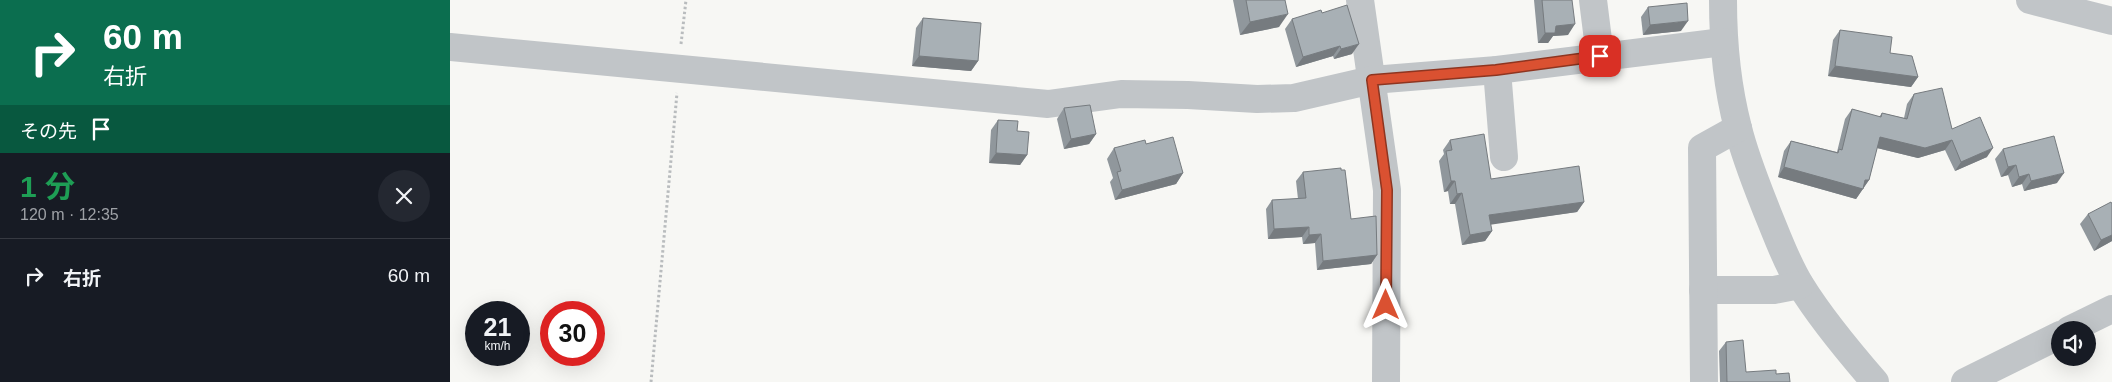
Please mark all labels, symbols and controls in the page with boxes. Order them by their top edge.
text: 60 m [103,17,183,56]
icon: right [20,20,85,85]
pin [1579,35,1621,77]
icon: arrive [1586,42,1614,70]
text: 右折 [103,64,147,89]
icon: arrive [87,115,115,143]
text: その先 [20,121,77,142]
text: 1 分 [20,170,75,203]
button: close [378,170,430,222]
text: 120 m · 12:35 [20,206,119,223]
icon: right [20,262,48,290]
text: 60 m [388,265,430,286]
text: 右折 [63,268,101,289]
position arrow [1359,278,1411,330]
speed limit sign: 30 [540,301,605,366]
text: 21 [484,313,511,341]
map controls [2051,321,2096,366]
button: sound [2051,321,2096,366]
text: km/h [484,339,511,353]

